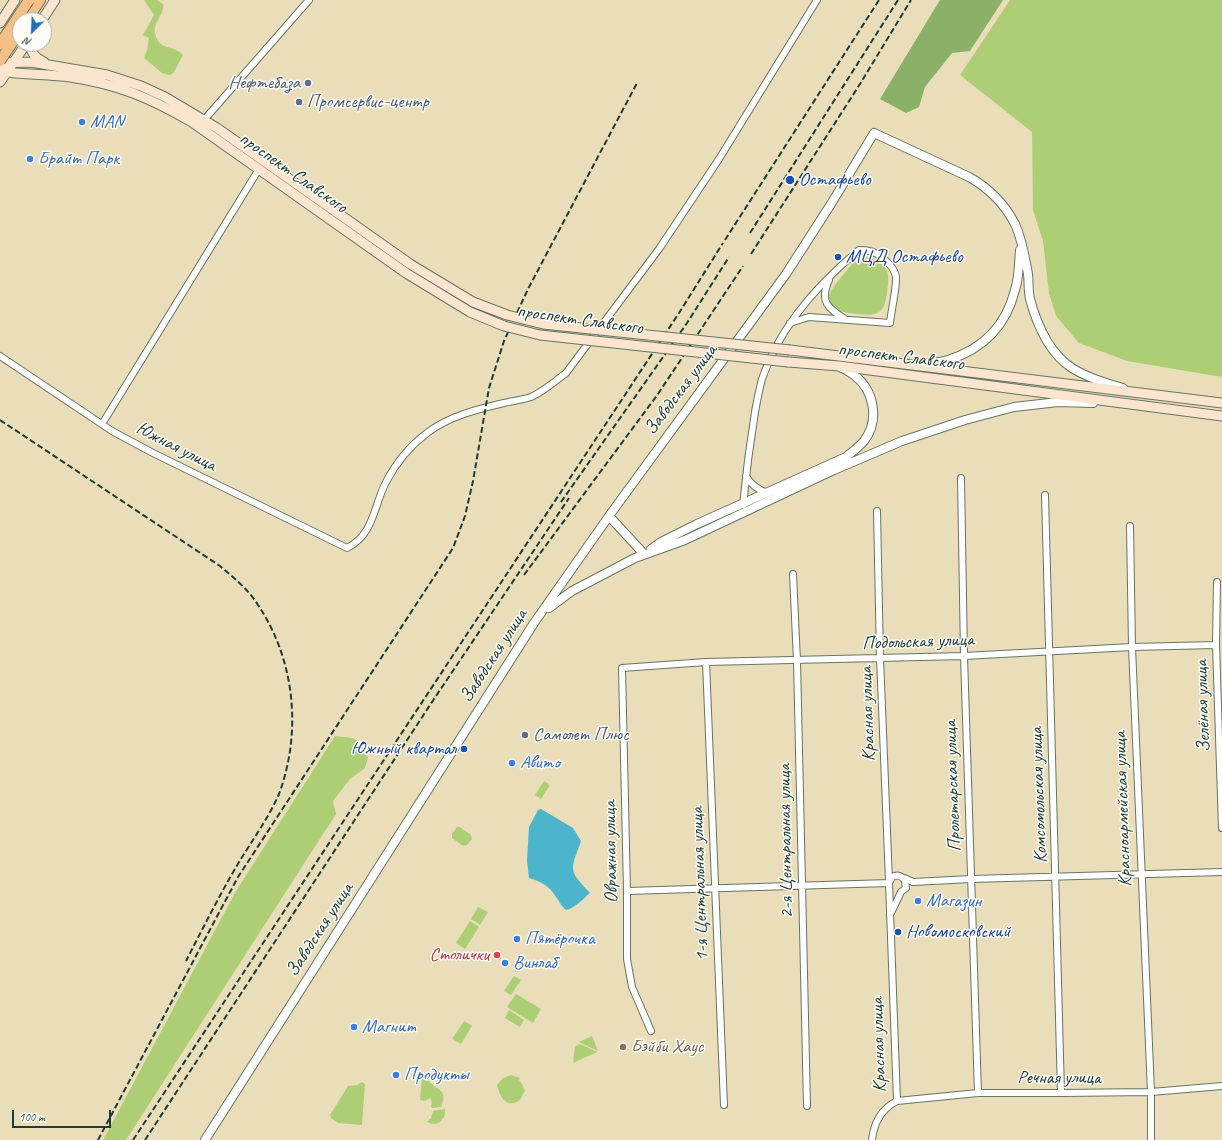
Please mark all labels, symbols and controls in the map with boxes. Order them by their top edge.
north arrow [12,12,52,52]
text: N [22,34,33,50]
place label: Нефтебаза [228,72,300,94]
marker: Нефтебаза [303,78,313,88]
place label: Промсервис-центр [307,91,429,113]
marker: Промсервис-центр [294,97,304,107]
place label: MAN [90,111,124,133]
marker: MAN [77,117,87,127]
street label: проспект Славского [235,127,351,219]
place label: Брайт Парк [38,148,119,170]
marker: Брайт Парк [25,154,35,164]
place label: Остафьево [799,169,871,191]
marker: Остафьево [784,174,796,186]
place label: МЦД Остафьево [846,246,963,268]
marker: МЦД Остафьево [833,252,843,262]
street label: проспект Славского [516,300,644,340]
street label: проспект Славского [837,338,965,376]
street label: Заводская улица [640,340,722,440]
street label: Южная улица [132,417,220,477]
street label: Заводская улица [455,605,533,707]
street label: Подольская улица [862,629,974,655]
street label: Зелёная улица [1190,659,1216,753]
street label: Красная улица [855,666,881,762]
street label: Пролетарская улица [939,720,967,852]
place label: Самолет Плюс [533,724,629,746]
street label: Комсомольская улица [1025,727,1053,863]
marker: Самолет Плюс [520,730,530,740]
street label: Красноармейская улица [1109,731,1137,887]
place label: Южный квартал [351,738,456,760]
marker: Южный квартал [459,744,469,754]
place label: Авито [520,752,560,774]
marker: Авито [507,758,517,768]
street label: 2-я Центральная улица [773,764,799,918]
street label: Овражная улица [599,801,623,903]
street label: 1-я Центральная улица [686,806,714,962]
street label: Заводская улица [281,879,359,981]
place label: Магазин [926,890,981,912]
marker: Магазин [913,896,923,906]
place label: Новомосковский [906,921,1010,943]
marker: Новомосковский [893,927,903,937]
place label: Пятёрочка [525,928,595,950]
marker: Пятёрочка [512,934,522,944]
place label: Столички [429,944,489,966]
marker: Столички [492,950,502,960]
place label: Винлаб [513,952,556,974]
marker: Винлаб [500,958,510,968]
street label: Красная улица [866,997,892,1093]
place label: Магнит [362,1016,416,1038]
marker: Магнит [349,1022,359,1032]
place label: Бэйби Хаус [631,1036,703,1058]
marker: Бэйби Хаус [618,1042,628,1052]
place label: Продукты [404,1064,469,1086]
street label: Речная улица [1017,1067,1101,1089]
marker: Продукты [391,1070,401,1080]
scale bar [14,1102,113,1128]
text: 100 m [19,1109,45,1125]

